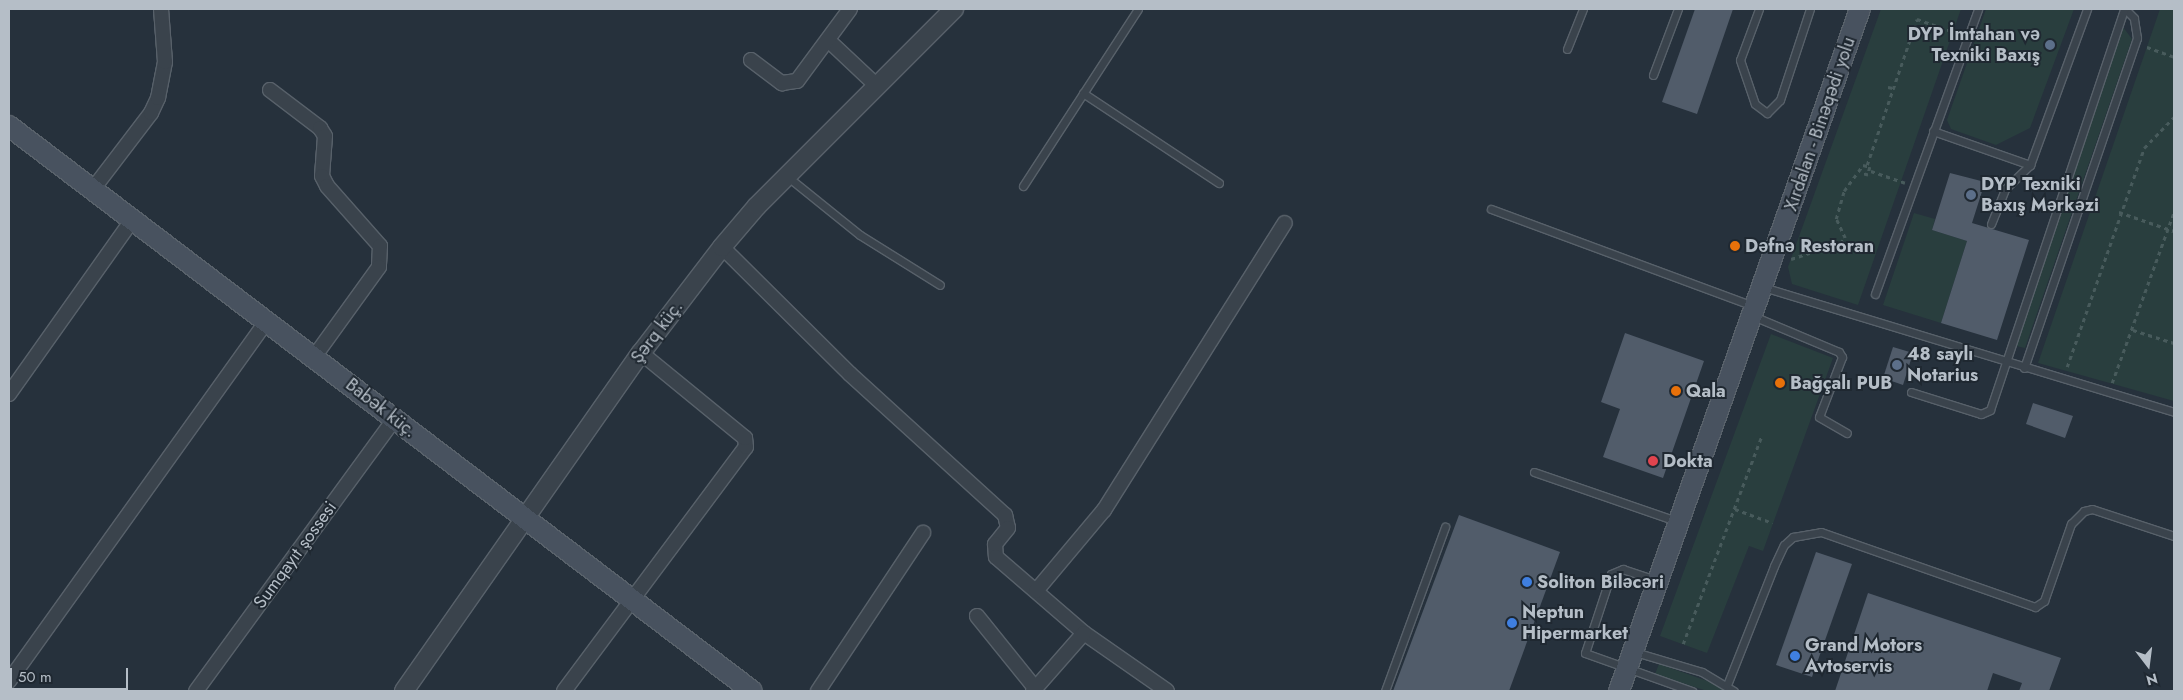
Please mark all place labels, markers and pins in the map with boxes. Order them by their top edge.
place label: DYP İmtahan və Texniki Baxış [1908,24,2040,66]
marker: DYP İmtahan və Texniki Baxış [2044,39,2056,51]
place label: DYP Texniki Baxış Mərkəzi [1981,174,2099,216]
marker: DYP Texniki Baxış Mərkəzi [1965,189,1977,201]
place label: Dəfnə Restoran [1745,235,1874,257]
marker: Dəfnə Restoran [1729,240,1741,252]
place label: 48 saylı Notarius [1907,344,1978,386]
marker: 48 saylı Notarius [1891,359,1903,371]
place label: Bağçalı PUB [1790,372,1892,394]
marker: Bağçalı PUB [1774,377,1786,389]
place label: Qala [1686,380,1726,402]
marker: Qala [1670,385,1682,397]
place label: Dokta [1663,450,1713,472]
marker: Dokta [1647,455,1659,467]
place label: Soliton Biləcəri [1537,571,1664,593]
marker: Soliton Biləcəri [1521,576,1533,588]
place label: Neptun Hipermarket [1522,602,1628,644]
marker: Neptun Hipermarket [1506,617,1518,629]
place label: Grand Motors Avtoservis [1805,635,1922,678]
marker: Grand Motors Avtoservis [1789,650,1801,662]

